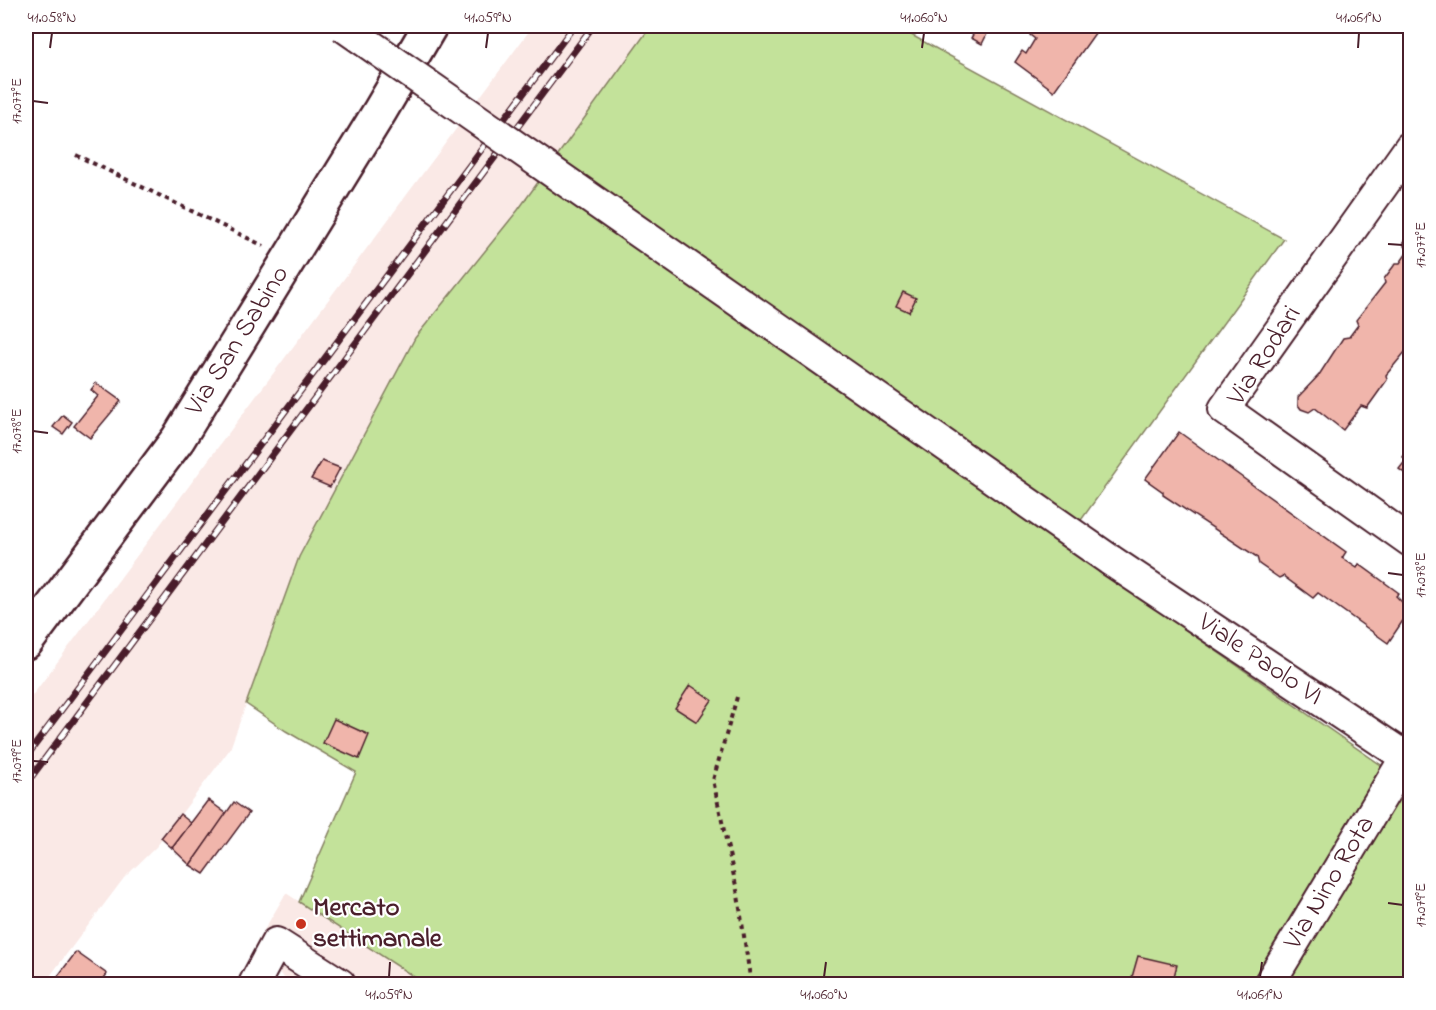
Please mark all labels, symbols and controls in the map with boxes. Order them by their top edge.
text: 41.058°N [28,7,76,29]
text: 41.059°N [464,7,512,29]
text: 41.060°N [900,7,948,29]
text: 41.061°N [1336,7,1382,29]
text: 17.077°E [6,78,28,124]
text: 17.077°E [1410,222,1432,268]
street label: Via San Sabino [176,258,300,425]
street label: Via Rodari [1218,298,1312,415]
text: 17.078°E [6,408,28,454]
text: 17.078°E [1410,552,1432,598]
street label: Viale Paolo VI [1189,603,1330,716]
text: 17.079°E [6,739,28,783]
street label: Via Nino Rota [1274,809,1385,958]
text: 17.079°E [1410,883,1432,927]
place label: Mercato settimanale [313,889,443,959]
marker: Mercato settimanale [294,917,308,931]
text: 41.059°N [365,984,413,1006]
text: 41.060°N [800,984,848,1006]
text: 41.061°N [1237,984,1283,1006]

